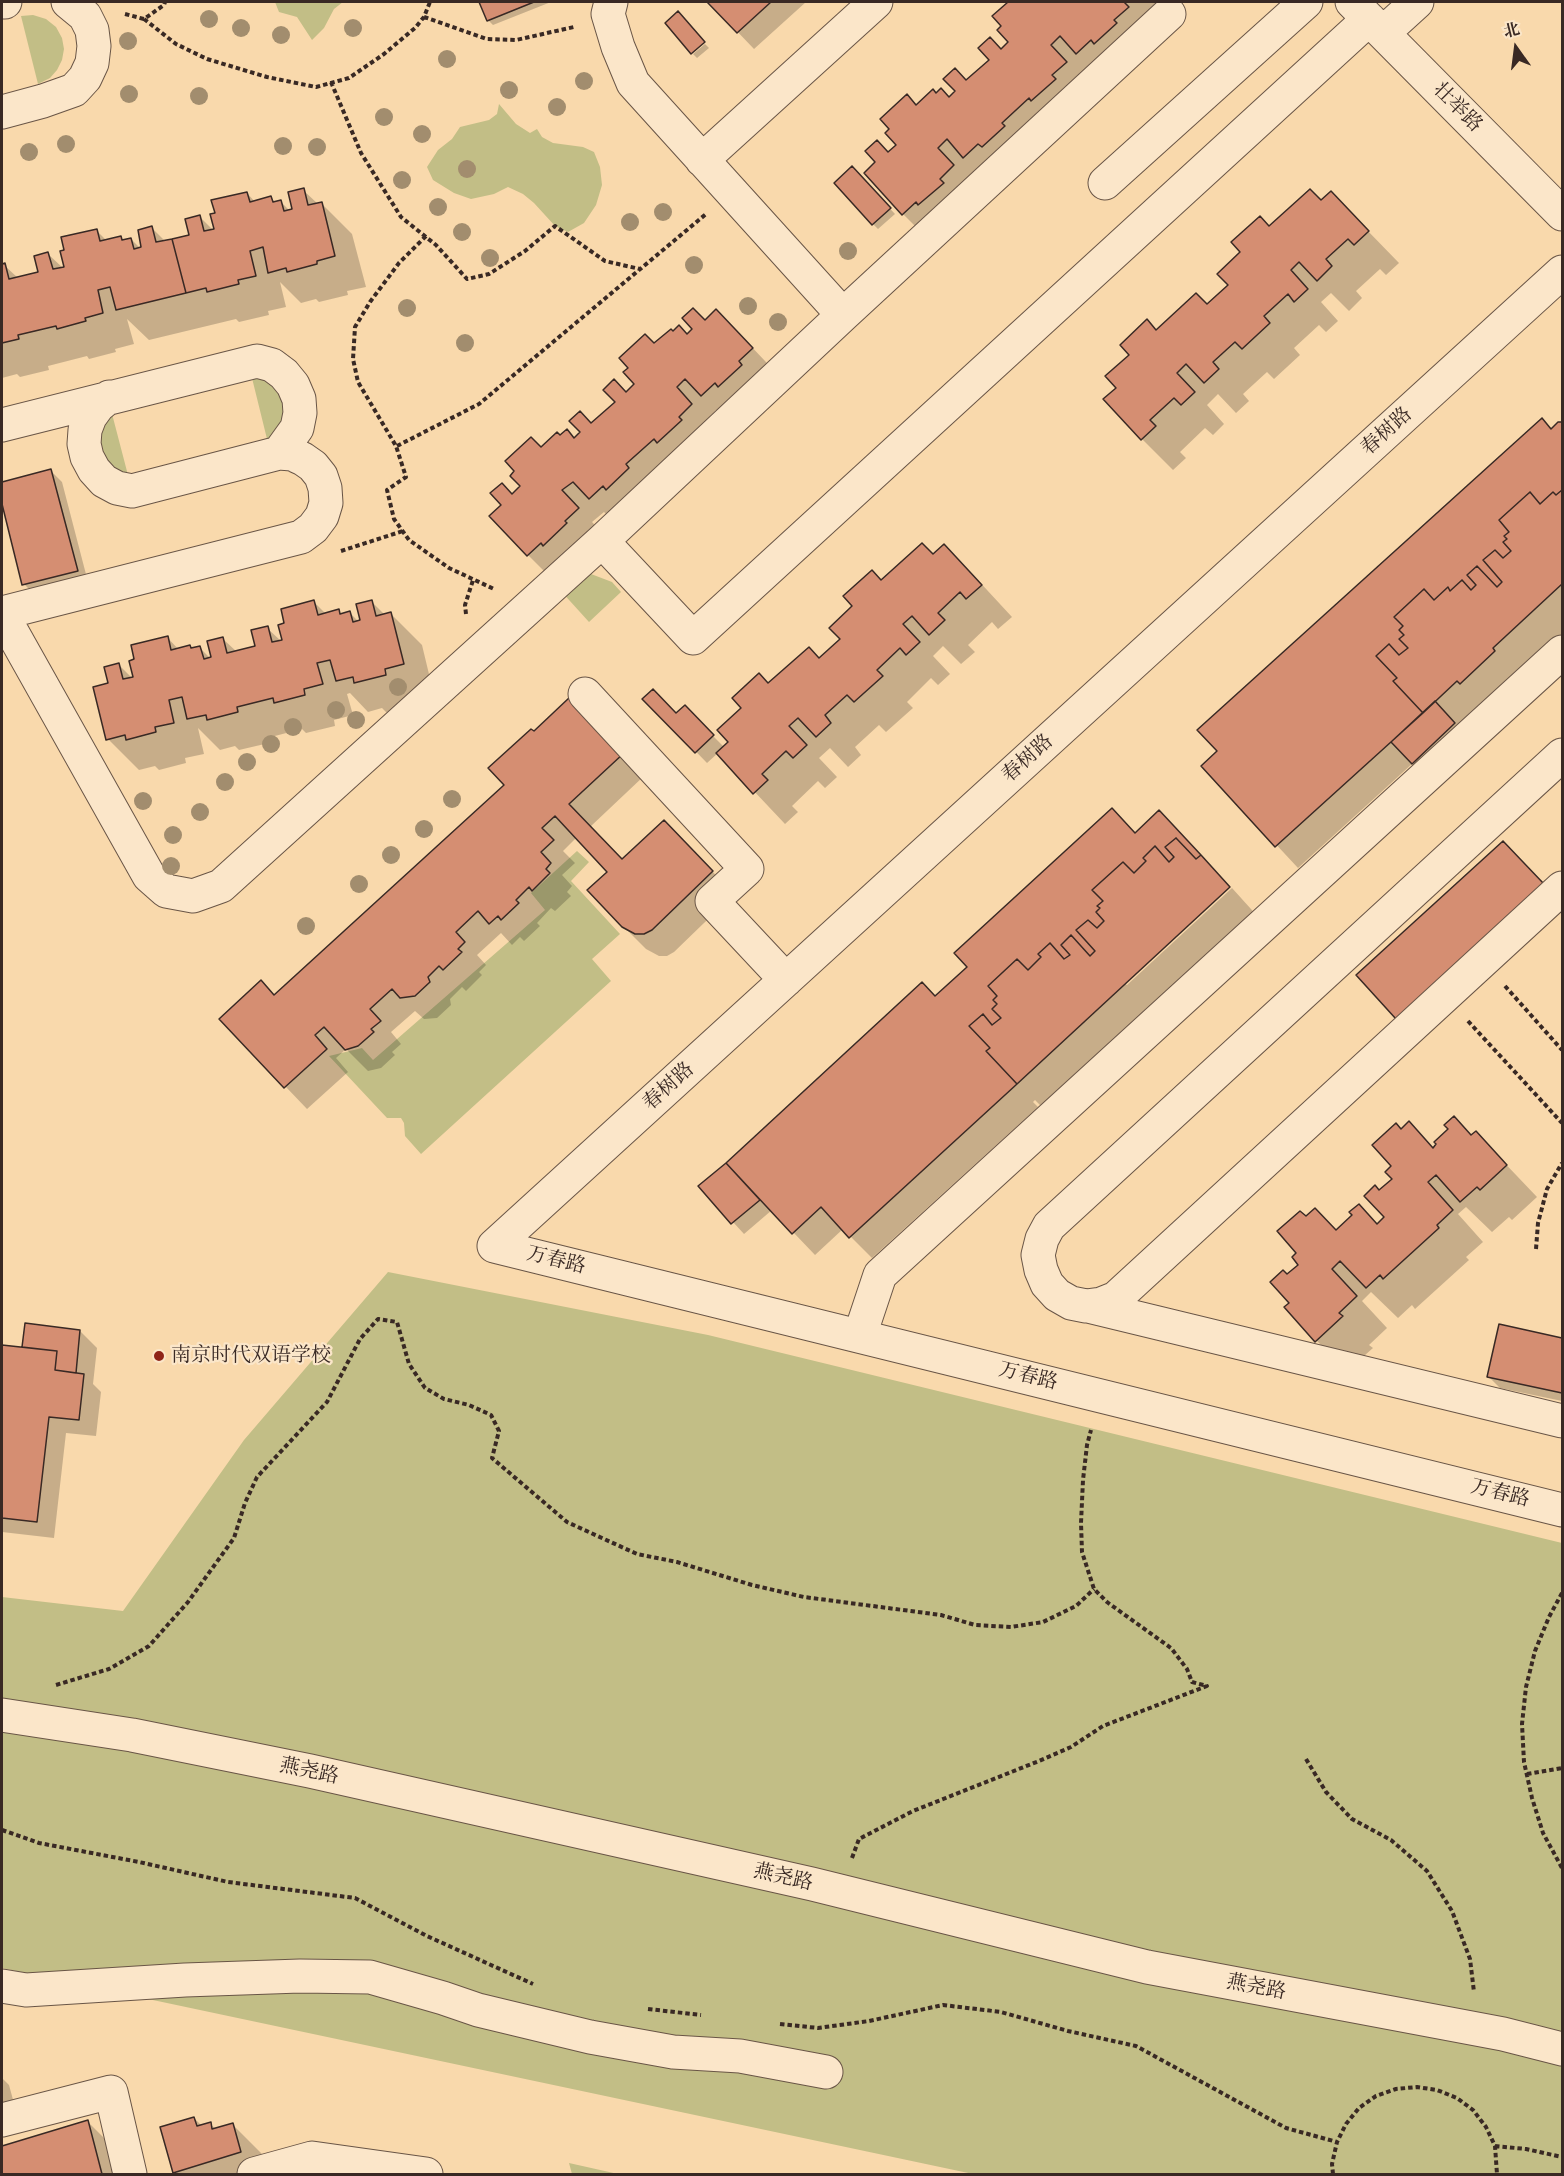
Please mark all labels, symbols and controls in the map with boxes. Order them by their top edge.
north arrow [1486,18,1546,78]
text: 北 [1501,19,1522,42]
street label: 壮举路 [1427,78,1487,138]
street label: 春树路 [1357,403,1417,461]
street label: 春树路 [998,730,1058,788]
street label: 春树路 [639,1058,699,1116]
street label: 万春路 [524,1242,588,1280]
place label: 南京时代双语学校 [171,1344,331,1368]
marker: 南京时代双语学校 [152,1349,166,1363]
street label: 万春路 [996,1358,1060,1396]
street label: 万春路 [1468,1475,1532,1513]
street label: 燕尧路 [277,1754,341,1790]
street label: 燕尧路 [751,1860,815,1896]
street label: 燕尧路 [1224,1970,1288,2006]

